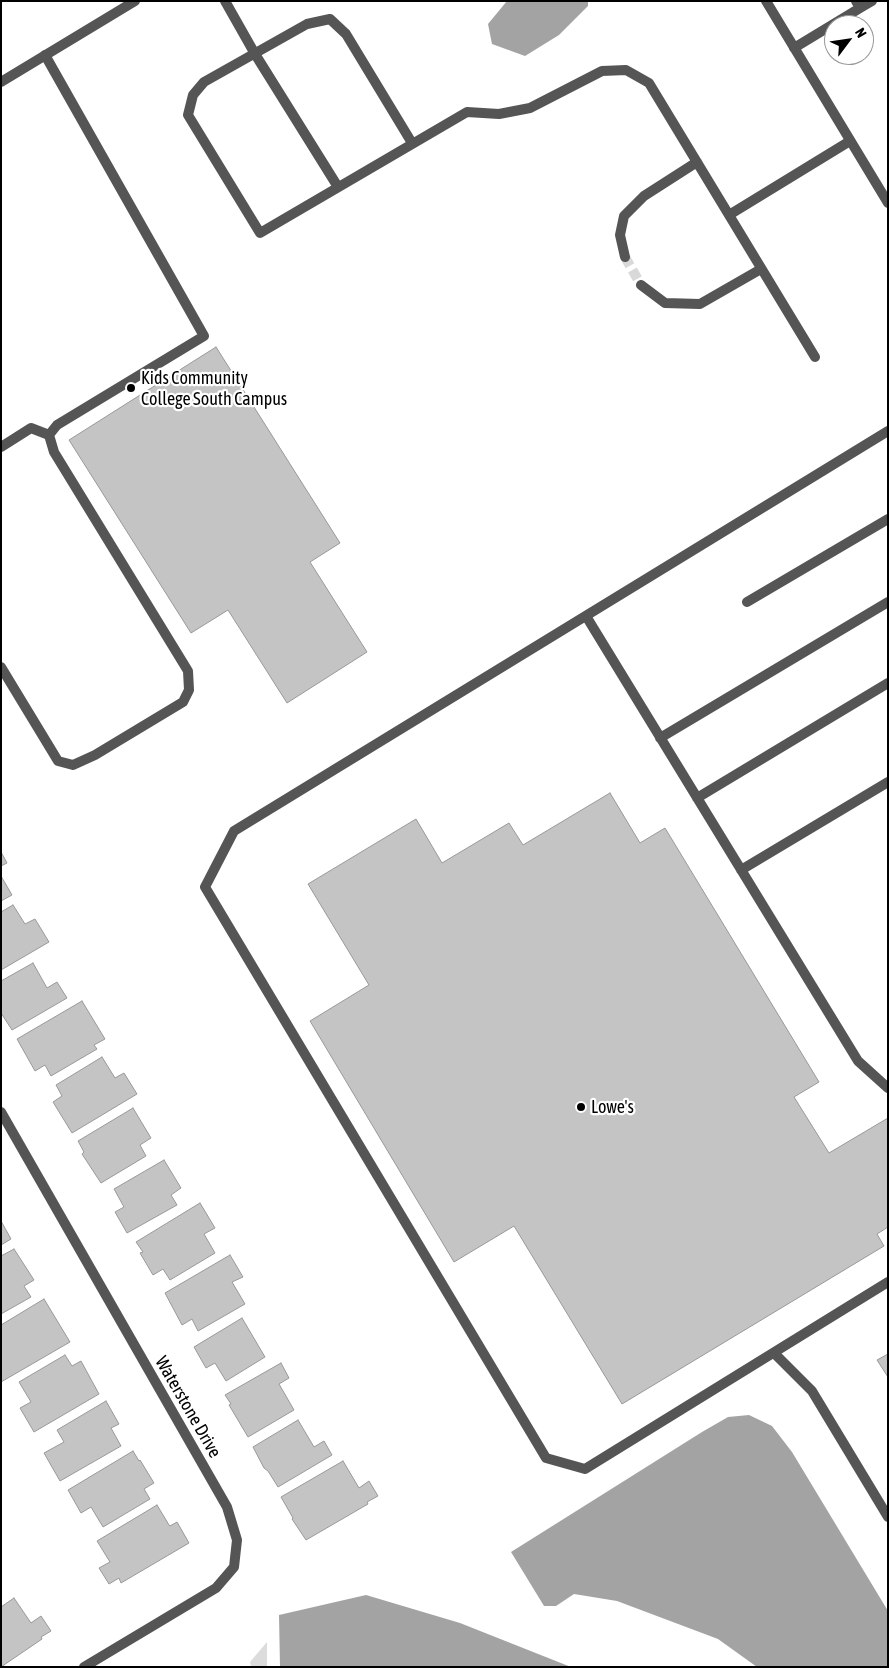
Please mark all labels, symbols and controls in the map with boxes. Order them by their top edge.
north arrow [824,15,874,65]
text: N [852,25,870,40]
place label: Kids Community College South Campus [141,367,287,409]
marker: Kids Community College South Campus [125,382,137,394]
place label: Lowe's [591,1096,634,1118]
marker: Lowe's [575,1101,587,1113]
street label: Waterstone Drive [150,1352,226,1462]

